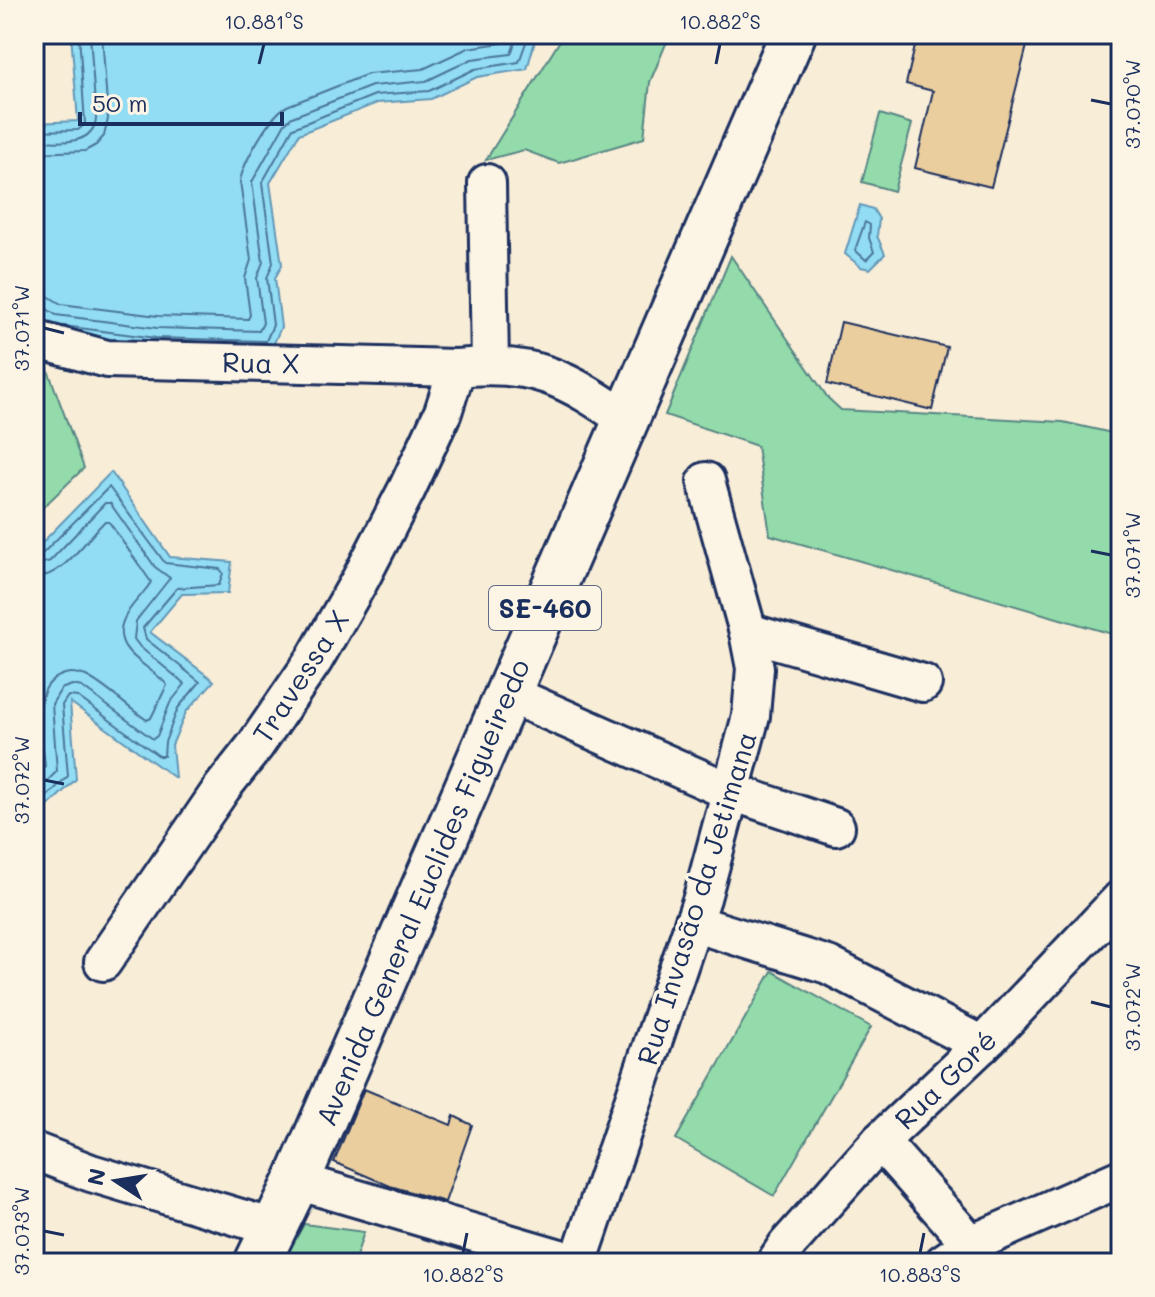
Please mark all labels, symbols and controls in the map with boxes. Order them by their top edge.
text: 10.881°S [224,8,304,34]
text: 10.882°S [679,8,761,34]
text: 37.070°W [1119,59,1145,149]
scale bar [80,76,282,126]
text: 50 m [92,87,148,118]
text: 37.071°W [8,285,34,371]
street label: Rua X [222,343,300,381]
text: 37.071°W [1119,512,1145,598]
road number: SE-460 [489,586,601,630]
street label: Travessa X [244,603,356,749]
street label: Avenida General Euclides Figueiredo [307,653,537,1131]
street label: Rua Invasão da Jetimana [628,727,764,1069]
text: 37.072°W [8,736,34,824]
text: 37.072°W [1119,963,1145,1051]
street label: Rua Goré [886,1021,1004,1137]
north arrow [76,1141,156,1221]
text: N [80,1166,112,1188]
text: 37.073°W [8,1186,34,1276]
text: 10.882°S [422,1261,504,1287]
text: 10.883°S [879,1261,961,1287]

